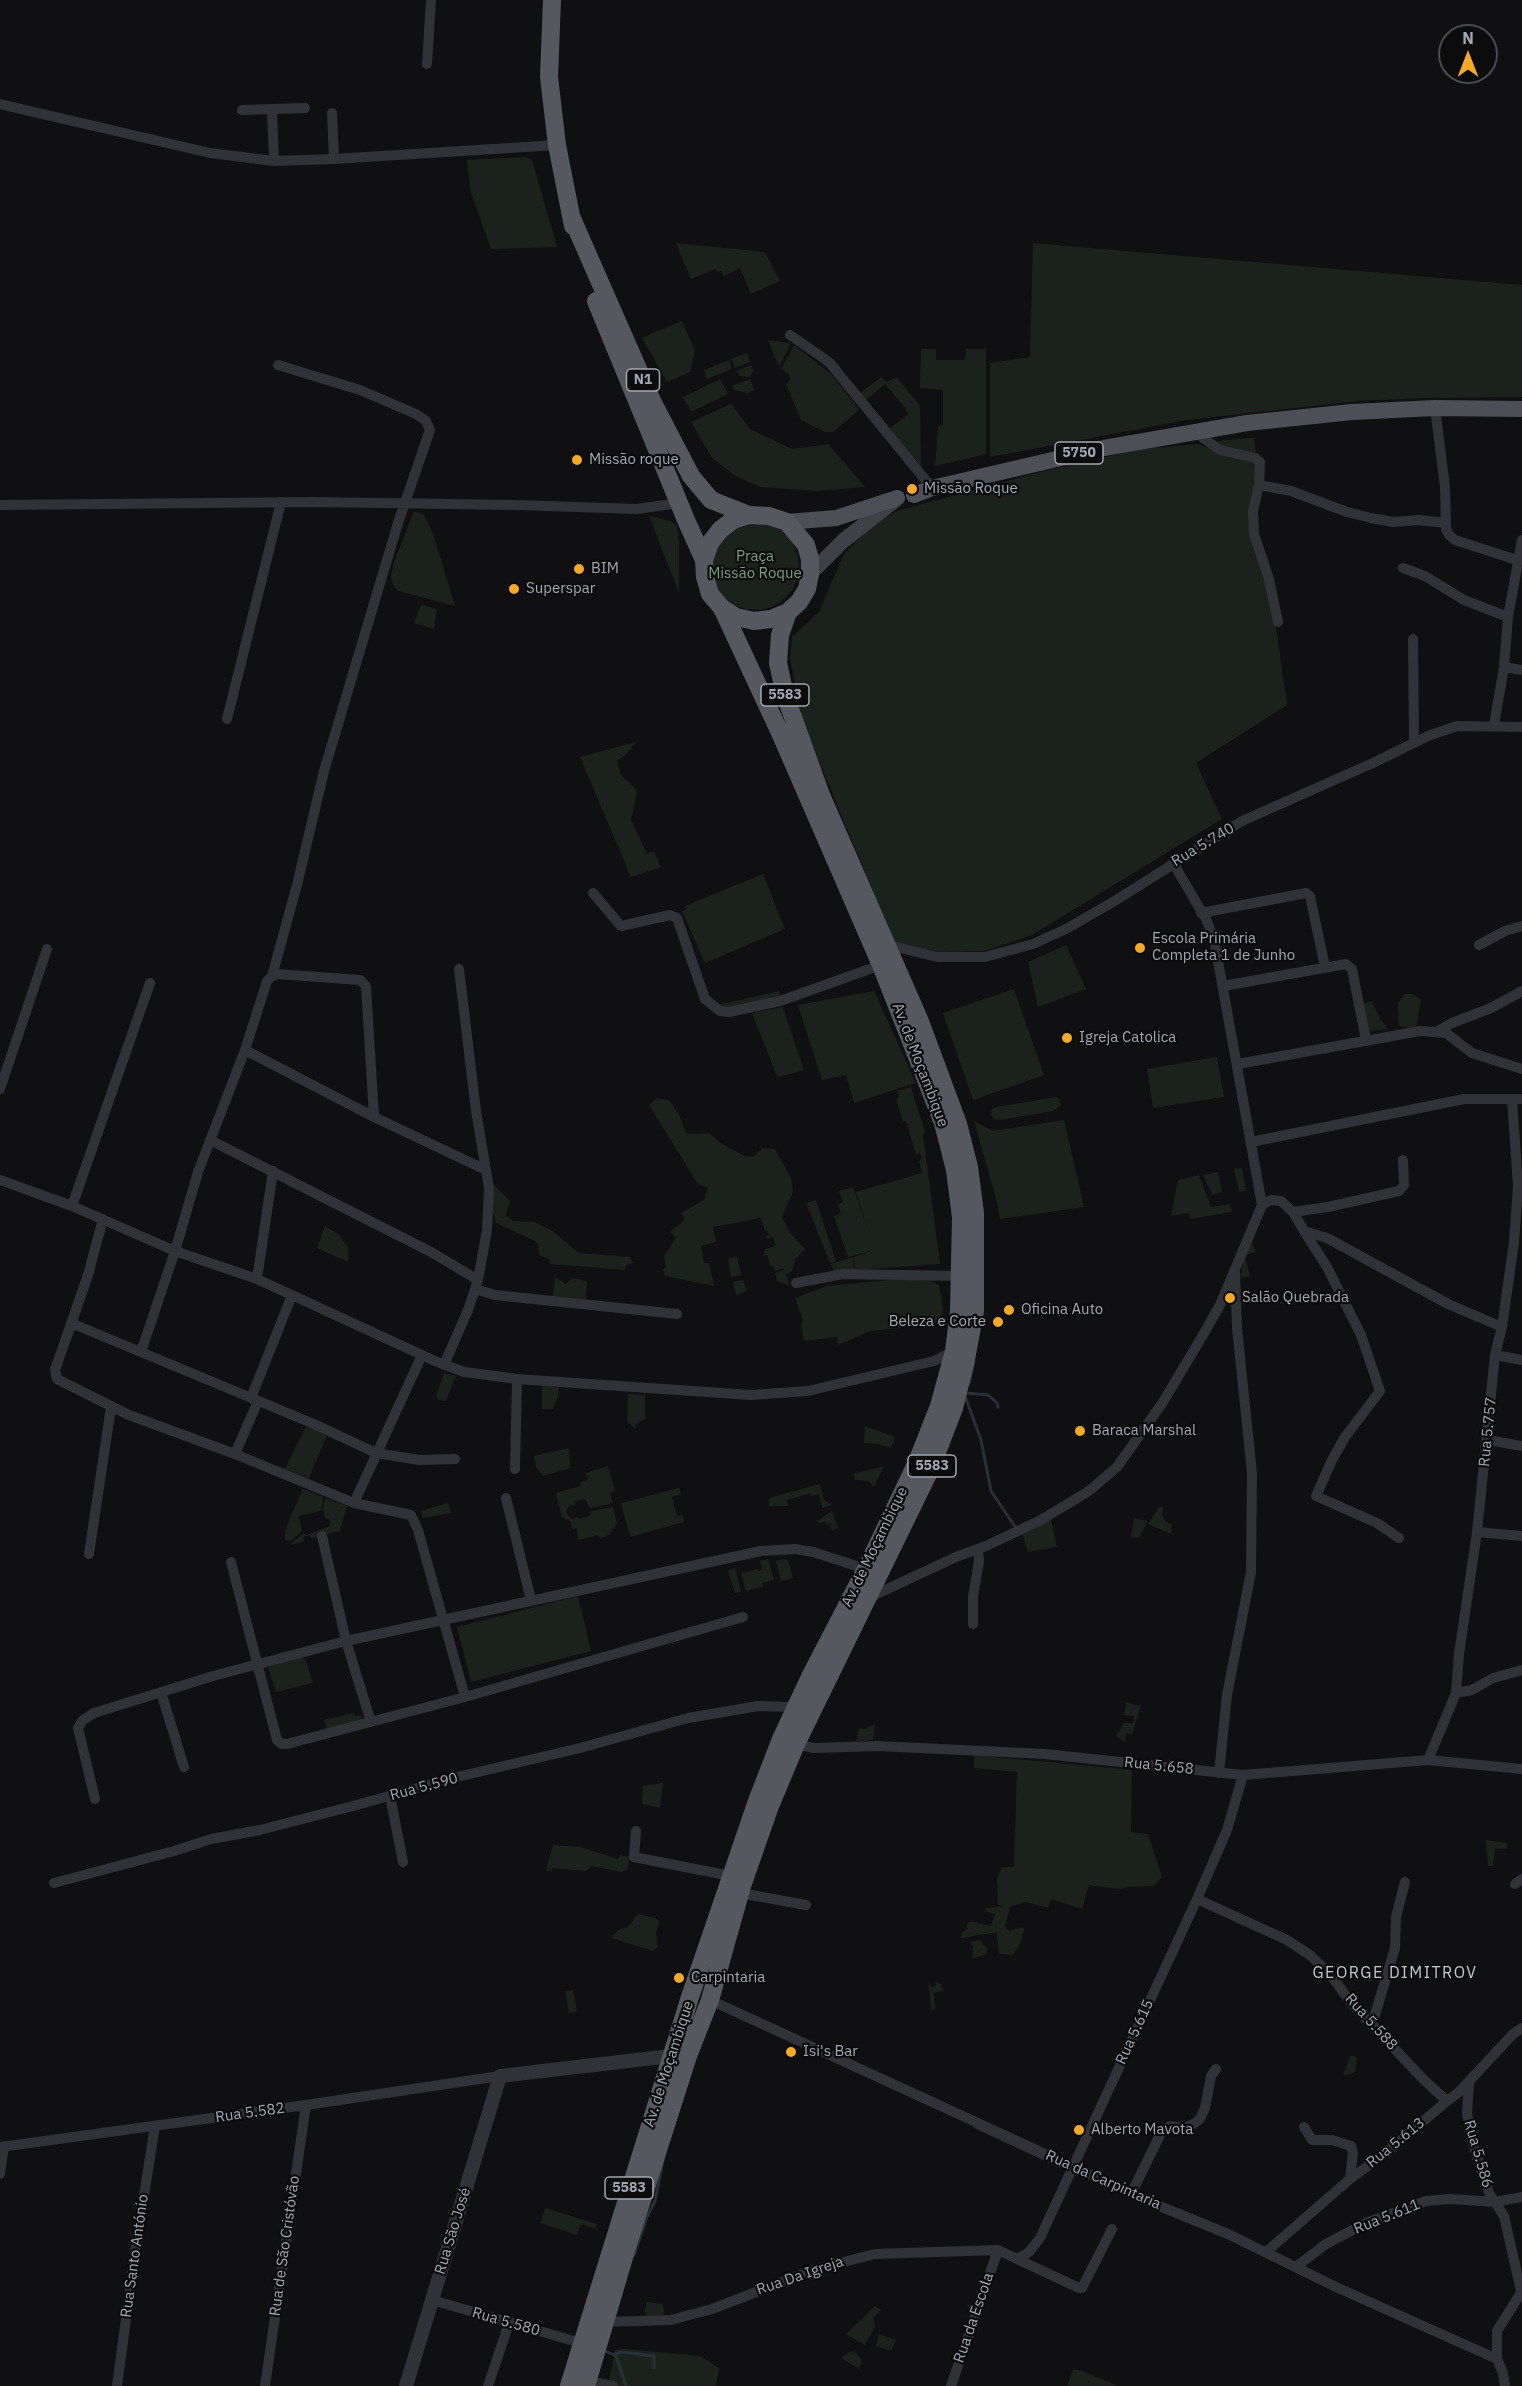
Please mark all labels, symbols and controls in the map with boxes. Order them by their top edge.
north arrow [1438,24,1498,84]
text: N [1462,28,1474,48]
road number: N1 [626,369,660,391]
road number: 5750 [1055,442,1103,464]
place label: Missão roque [589,451,679,469]
marker: Missão roque [570,453,584,467]
place label: Missão Roque [924,480,1018,498]
marker: Missão Roque [905,482,919,496]
park label: Praça Missão Roque [708,548,802,583]
place label: BIM [591,560,619,578]
marker: BIM [572,562,586,576]
place label: Superspar [526,580,595,598]
marker: Superspar [507,582,521,596]
road number: 5583 [761,684,809,706]
street label: Rua 5.740 [1168,819,1238,871]
place label: Escola Primária Completa 1 de Junho [1152,930,1295,965]
marker: Escola Primária Completa 1 de Junho [1133,941,1147,955]
street label: Av. de Moçambique [888,1001,952,1129]
place label: Igreja Catolica [1079,1029,1176,1047]
marker: Igreja Catolica [1060,1031,1074,1045]
place label: Salão Quebrada [1242,1289,1349,1307]
marker: Salão Quebrada [1223,1291,1237,1305]
place label: Oficina Auto [1021,1301,1103,1319]
marker: Oficina Auto [1002,1303,1016,1317]
place label: Beleza e Corte [889,1313,986,1331]
marker: Beleza e Corte [991,1315,1005,1329]
street label: Rua 5.757 [1475,1396,1501,1468]
place label: Baraca Marshal [1092,1422,1196,1440]
marker: Baraca Marshal [1073,1424,1087,1438]
road number: 5583 [908,1455,956,1477]
street label: Av. de Moçambique [838,1484,912,1610]
street label: Rua 5.658 [1123,1753,1195,1779]
street label: Rua 5.590 [388,1769,460,1805]
district label: GEORGE DIMITROV [1312,1963,1478,1983]
place label: Carpintaria [691,1969,765,1987]
marker: Carpintaria [672,1971,686,1985]
street label: Rua 5.588 [1341,1990,1401,2054]
street label: Rua 5.615 [1112,1997,1158,2067]
street label: Av. de Moçambique [640,1999,698,2129]
place label: Isi's Bar [803,2043,858,2061]
marker: Isi's Bar [784,2045,798,2059]
street label: Rua 5.582 [214,2099,286,2127]
street label: Rua 5.613 [1363,2114,1429,2172]
street label: Rua 5.586 [1460,2118,1496,2190]
place label: Alberto Mavota [1091,2121,1193,2139]
marker: Alberto Mavota [1072,2123,1086,2137]
street label: Rua da Carpintaria [1043,2147,1163,2213]
street label: Rua de São Cristóvão [266,2175,304,2317]
road number: 5583 [605,2177,653,2199]
street label: Rua São José [431,2185,475,2277]
street label: Rua Santo António [117,2193,153,2319]
street label: Rua 5.611 [1351,2196,1423,2238]
street label: Rua Da Igreja [754,2253,846,2299]
street label: Rua da Escola [950,2271,998,2365]
street label: Rua 5.580 [470,2304,542,2340]

